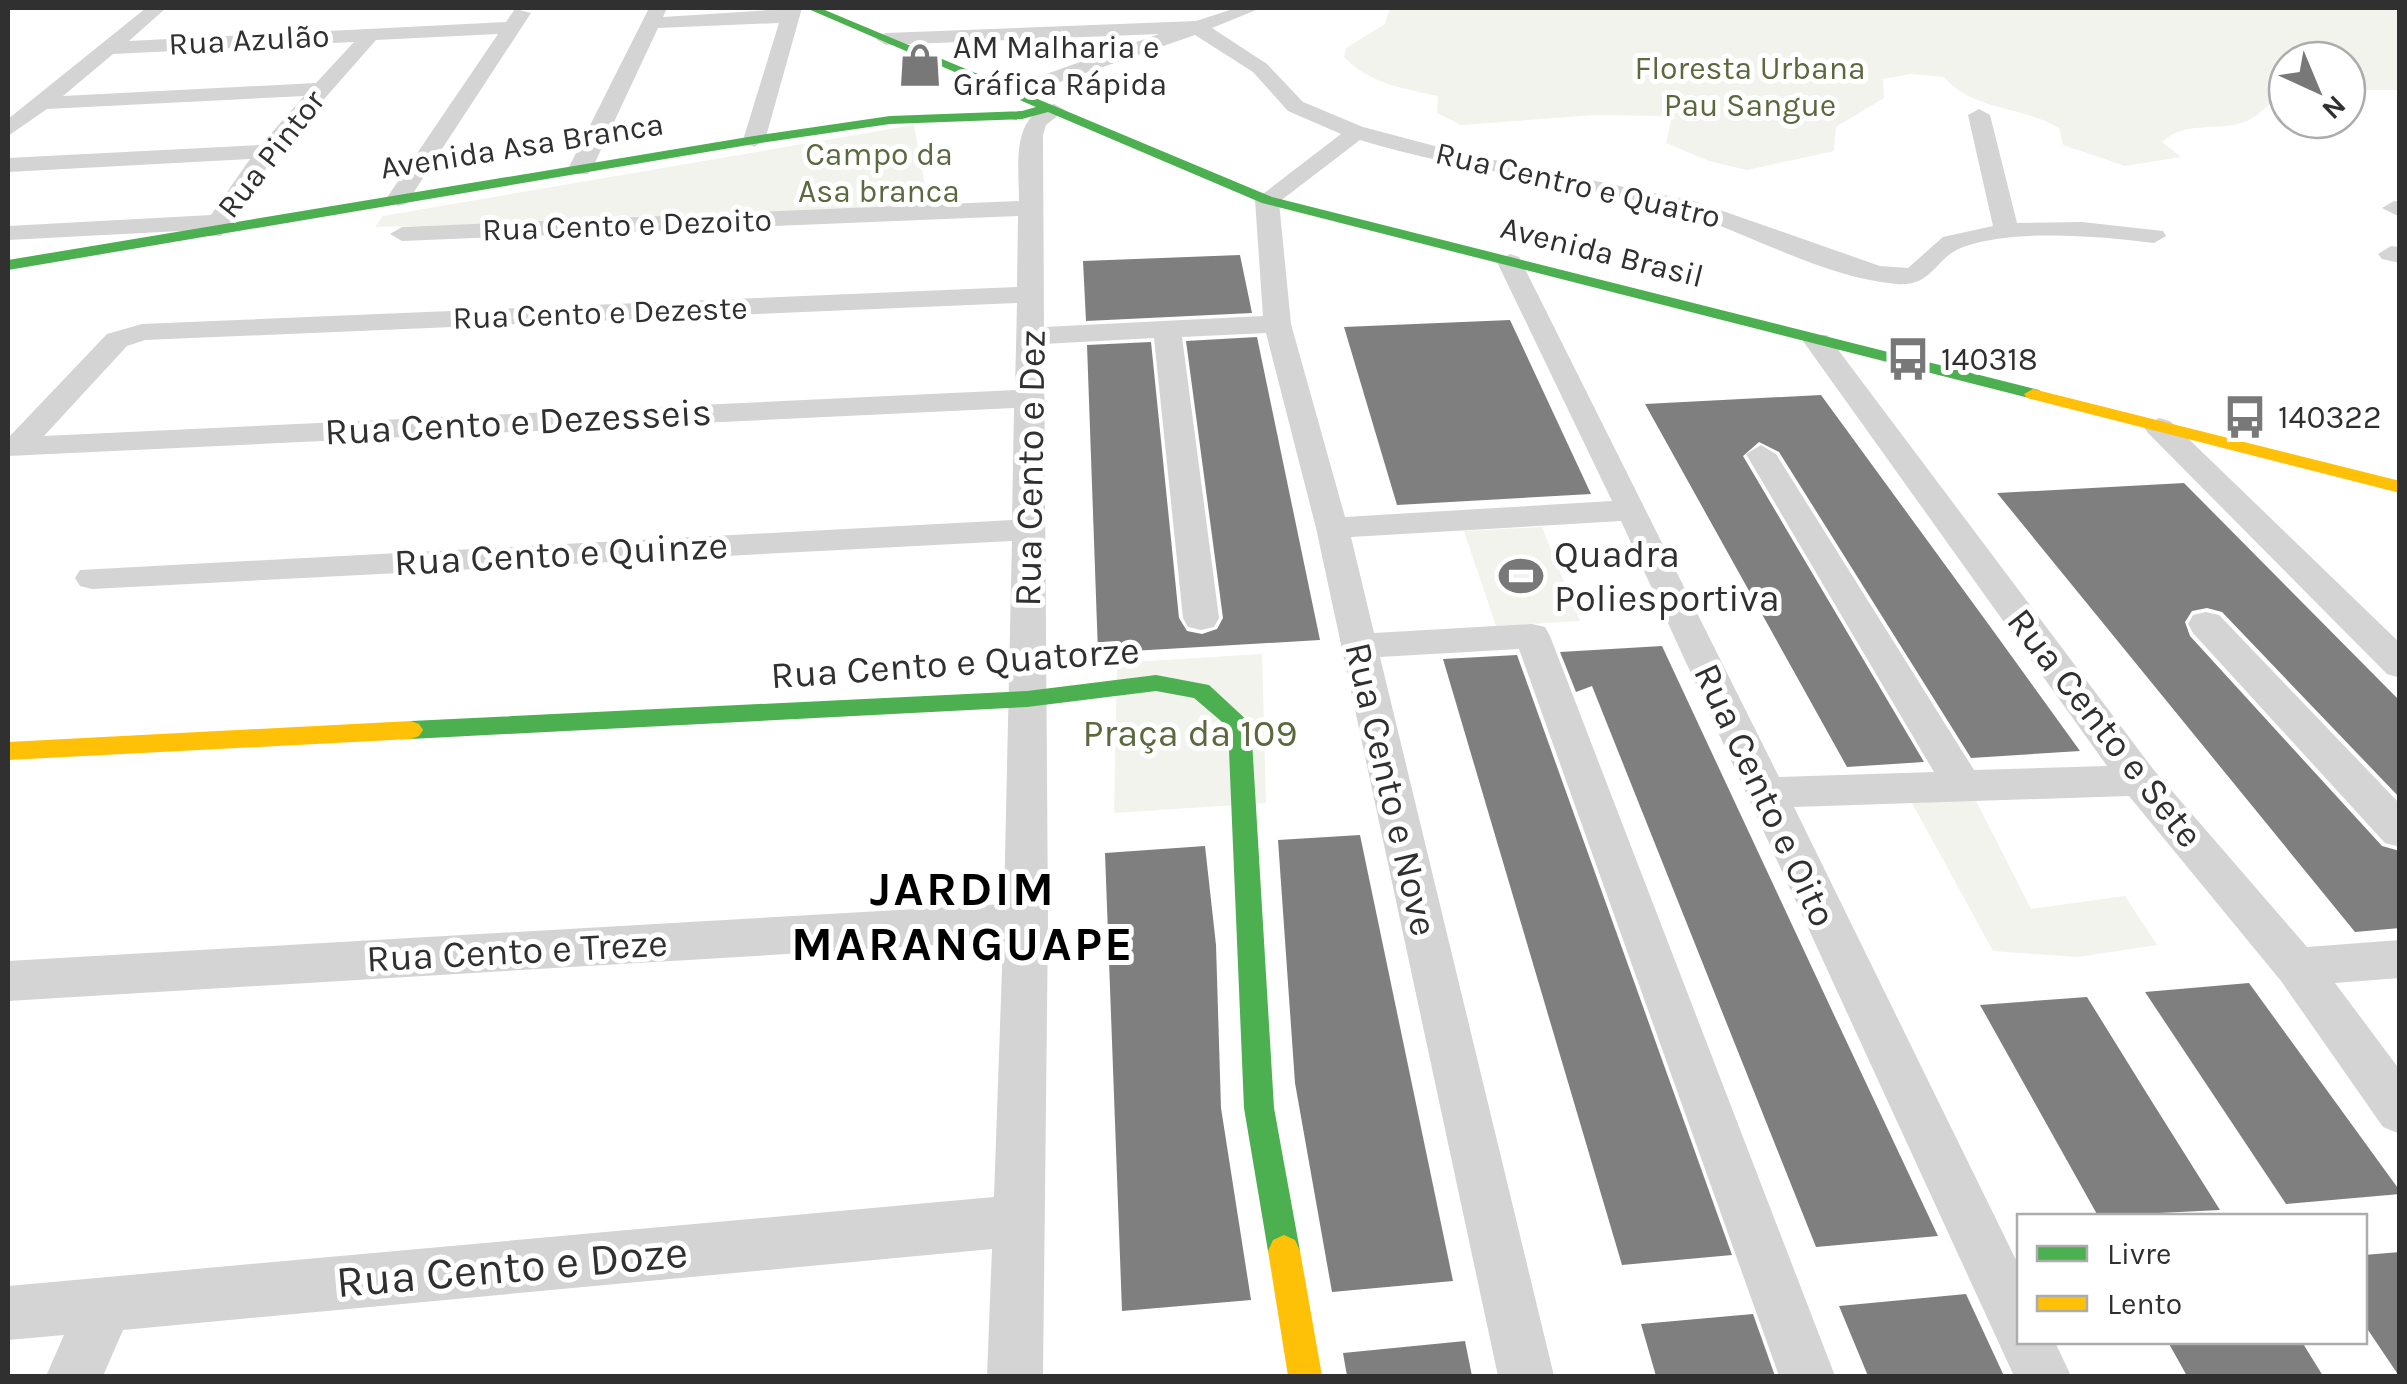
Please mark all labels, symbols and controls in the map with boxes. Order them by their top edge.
street label: Rua Azulão [168,17,330,63]
place label: AM Malharia e Gráfica Rápida [953,29,1167,103]
north arrow [2267,40,2367,140]
shop icon: AM Malharia e Gráfica Rápida [896,41,944,89]
park label: Floresta Urbana Pau Sangue [1634,50,1866,124]
street label: Rua Pintor [210,82,333,225]
text: N [2315,89,2353,126]
street label: Avenida Asa Branca [378,105,666,187]
street label: Rua Centro e Quatro [1432,134,1724,236]
park label: Campo da Asa branca [798,136,960,210]
street label: Rua Cento e Dezoito [481,201,773,249]
street label: Avenida Brasil [1497,209,1707,295]
street label: Rua Cento e Dezeste [452,289,748,337]
street label: Rua Cento e Dez [1005,329,1055,607]
bus stop icon: 140318 [1884,335,1932,383]
place label: 140318 [1941,341,2038,378]
street label: Rua Cento e Dezesseis [323,389,713,455]
bus stop icon: 140322 [2221,393,2269,441]
place label: 140322 [2278,399,2381,436]
street label: Rua Cento e Quinze [393,523,729,585]
place label: Quadra Poliesportiva [1554,532,1780,621]
sports icon: Quadra Poliesportiva [1497,552,1545,600]
street label: Rua Cento e Sete [1998,600,2212,856]
street label: Rua Cento e Quatorze [769,628,1141,698]
street label: Rua Cento e Nove [1335,638,1447,940]
street label: Rua Cento e Oito [1684,656,1846,934]
park label: Praça da 109 [1083,711,1297,756]
district label: JARDIM MARANGUAPE [791,861,1135,972]
street label: Rua Cento e Treze [365,921,669,981]
legend [2017,1214,2367,1344]
street label: Rua Cento e Doze [334,1226,690,1308]
text: Livre [2107,1236,2171,1272]
text: Lento [2107,1286,2182,1322]

